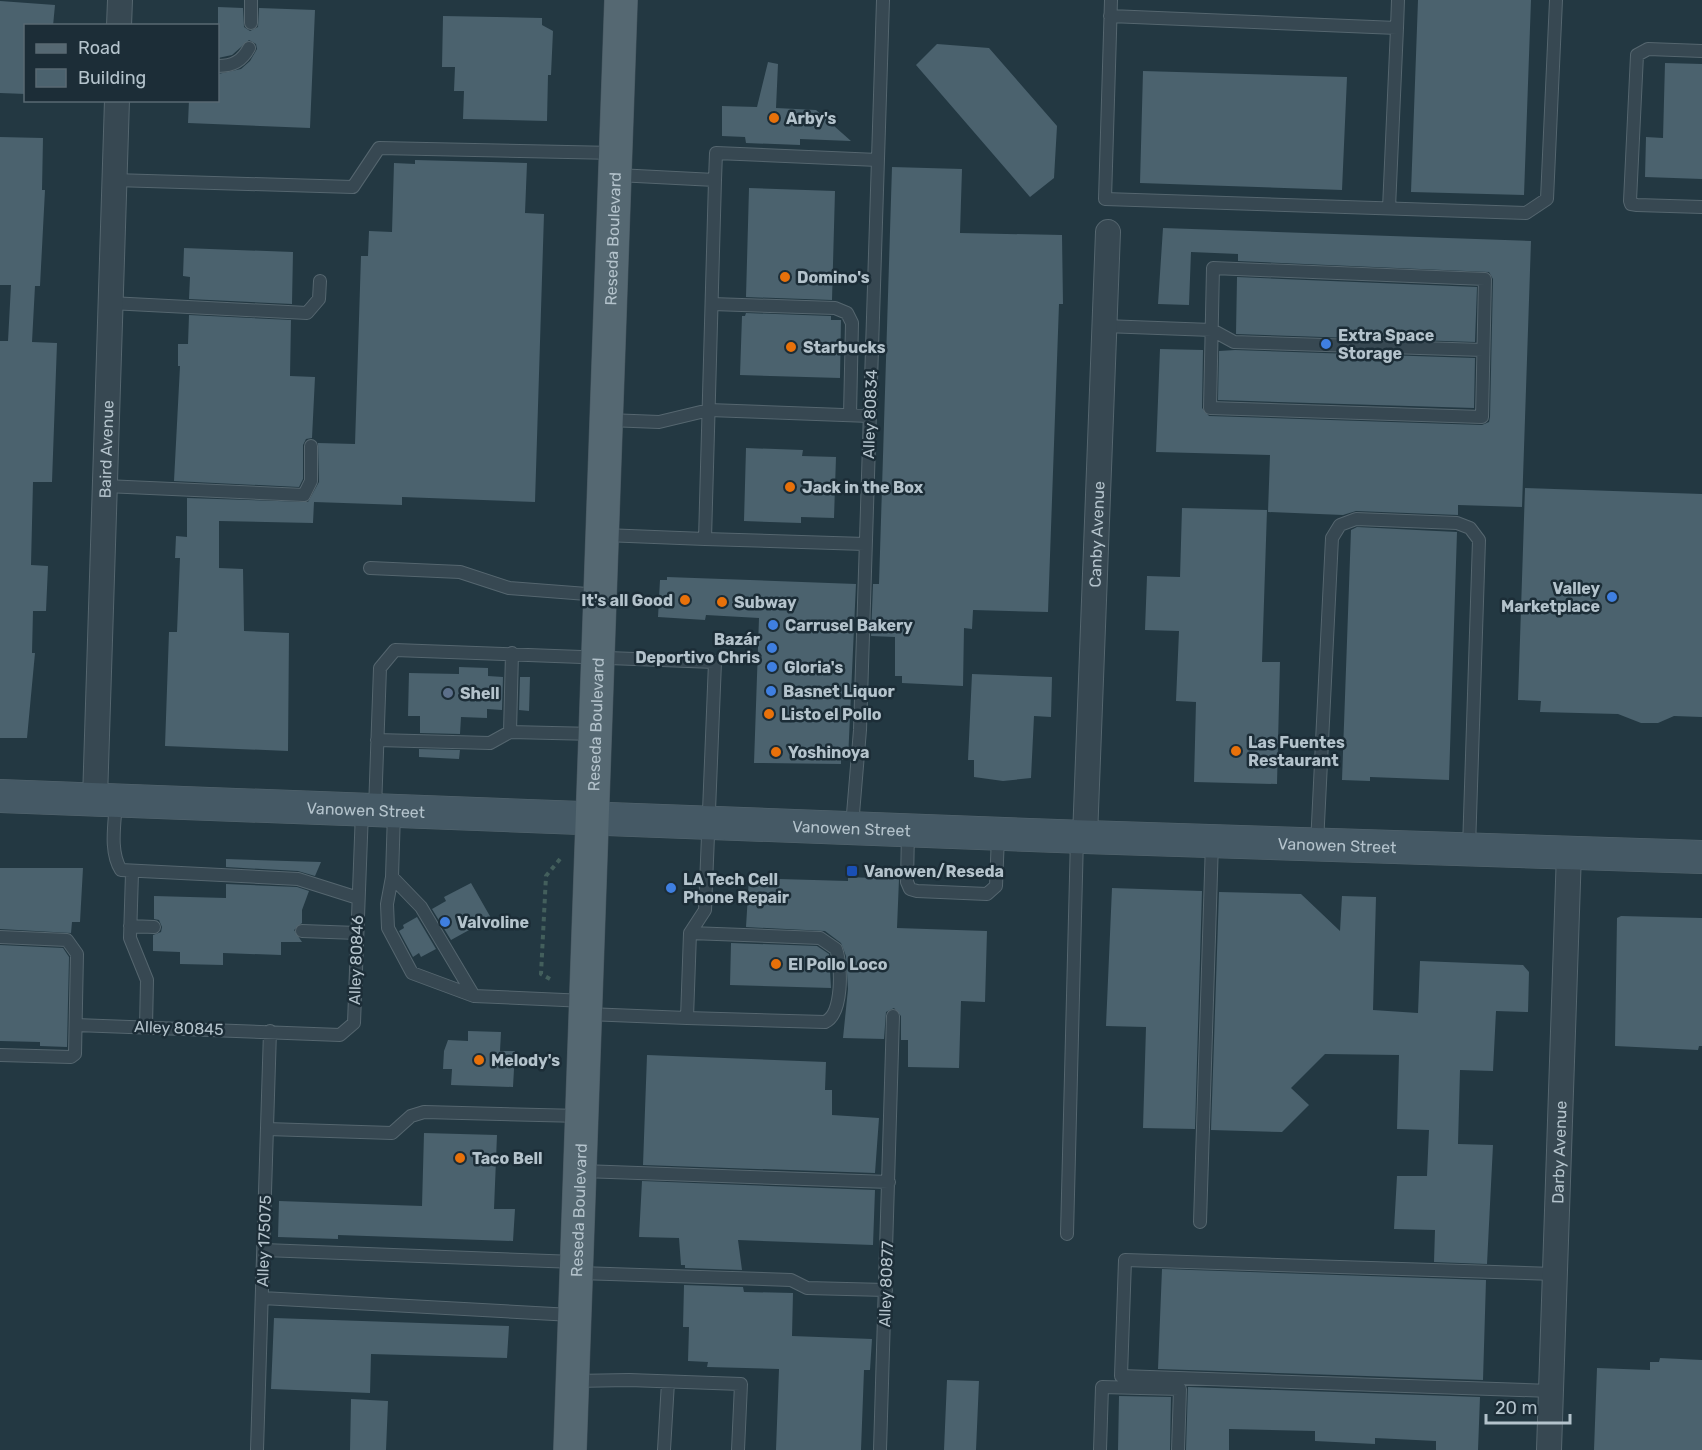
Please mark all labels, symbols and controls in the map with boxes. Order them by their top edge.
legend [24,24,219,102]
text: Road [78,37,121,59]
text: Building [78,67,146,89]
place label: Arby's [786,109,837,128]
marker: Arby's [767,111,781,125]
street label: Reseda Boulevard [601,172,624,306]
place label: Domino's [797,268,870,287]
marker: Domino's [778,270,792,284]
place label: Extra Space Storage [1338,326,1434,363]
marker: Extra Space Storage [1319,337,1333,351]
place label: Starbucks [803,338,886,357]
marker: Starbucks [784,340,798,354]
street label: Alley 80834 [859,369,881,459]
street label: Baird Avenue [95,400,117,499]
place label: Jack in the Box [802,478,924,497]
marker: Jack in the Box [783,480,797,494]
street label: Canby Avenue [1085,481,1108,588]
place label: Valley Marketplace [1501,579,1600,616]
marker: Valley Marketplace [1605,590,1619,604]
place label: It's all Good [581,591,673,610]
marker: It's all Good [678,593,692,607]
place label: Subway [734,593,797,612]
marker: Subway [715,595,729,609]
place label: Carrusel Bakery [785,616,913,635]
marker: Carrusel Bakery [766,618,780,632]
place label: Bazár Deportivo Chris [635,630,761,667]
marker: Bazár Deportivo Chris [765,641,779,655]
street label: Reseda Boulevard [584,657,607,792]
place label: Gloria's [784,658,843,677]
marker: Gloria's [765,660,779,674]
place label: Basnet Liquor [783,682,895,701]
place label: Shell [460,684,500,703]
marker: Basnet Liquor [764,684,778,698]
marker: Shell [441,686,455,700]
place label: Listo el Pollo [781,705,882,724]
marker: Listo el Pollo [762,707,776,721]
place label: Las Fuentes Restaurant [1248,733,1345,770]
place label: Yoshinoya [788,743,869,762]
marker: Las Fuentes Restaurant [1229,744,1243,758]
marker: Yoshinoya [769,745,783,759]
street label: Vanowen Street [306,798,425,822]
street label: Vanowen Street [792,816,911,840]
street label: Vanowen Street [1277,834,1397,857]
place label: Vanowen/Reseda [864,862,1004,881]
marker: Vanowen/Reseda [845,864,859,878]
place label: LA Tech Cell Phone Repair [683,870,790,907]
marker: LA Tech Cell Phone Repair [664,881,678,895]
place label: Valvoline [457,913,529,932]
street label: Alley 80846 [345,915,367,1005]
marker: Valvoline [438,915,452,929]
place label: El Pollo Loco [788,955,888,974]
marker: El Pollo Loco [769,957,783,971]
street label: Alley 80845 [134,1017,224,1039]
place label: Melody's [491,1051,560,1070]
marker: Melody's [472,1053,486,1067]
street label: Darby Avenue [1548,1100,1570,1204]
street label: Reseda Boulevard [567,1143,590,1277]
place label: Taco Bell [472,1149,543,1168]
marker: Taco Bell [453,1151,467,1165]
street label: Alley 175075 [253,1195,275,1287]
street label: Alley 80877 [875,1240,897,1328]
scale bar [1486,1387,1570,1425]
text: 20 m [1495,1397,1537,1419]

